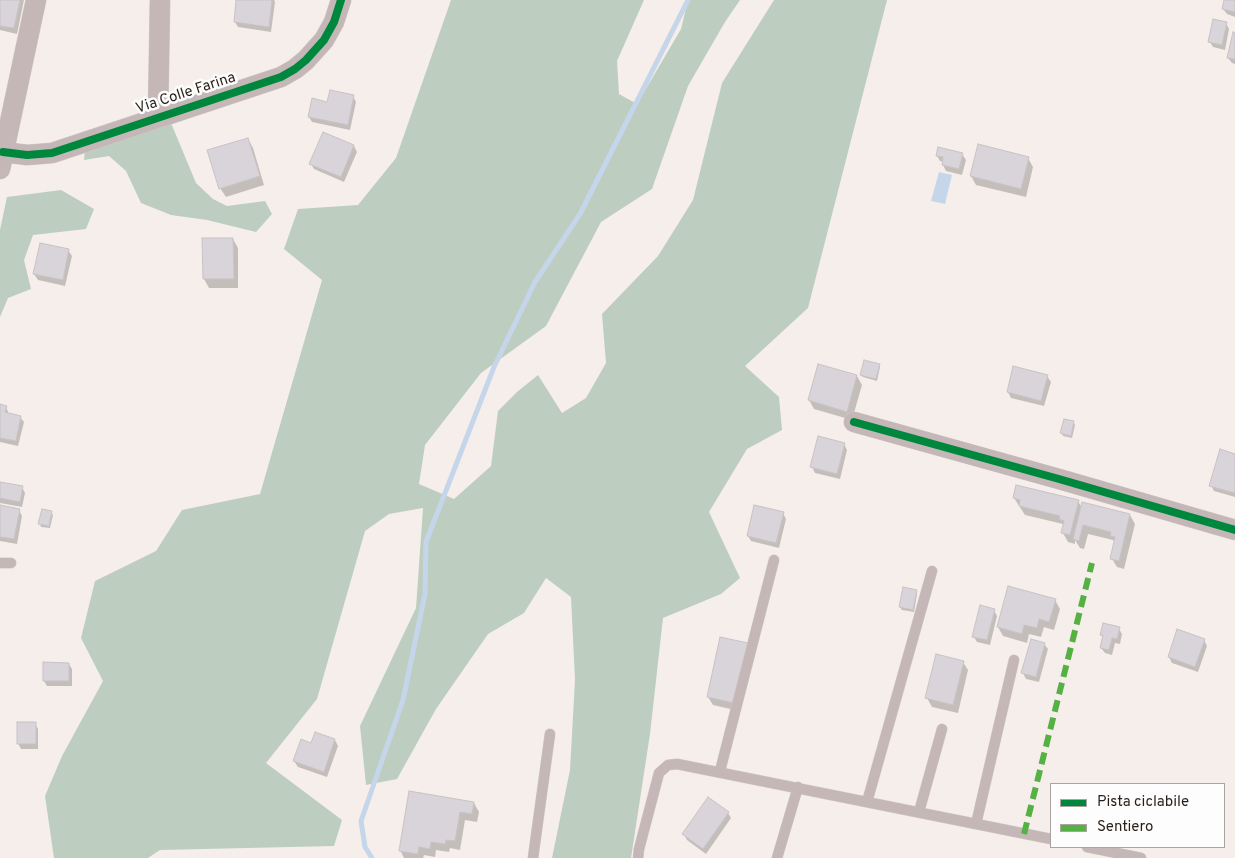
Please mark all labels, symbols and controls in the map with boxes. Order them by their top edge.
street label: Via Colle Farina [134,69,238,119]
legend [1050,783,1225,848]
text: Pista ciclabile [1097,793,1189,812]
text: Sentiero [1097,818,1153,837]

